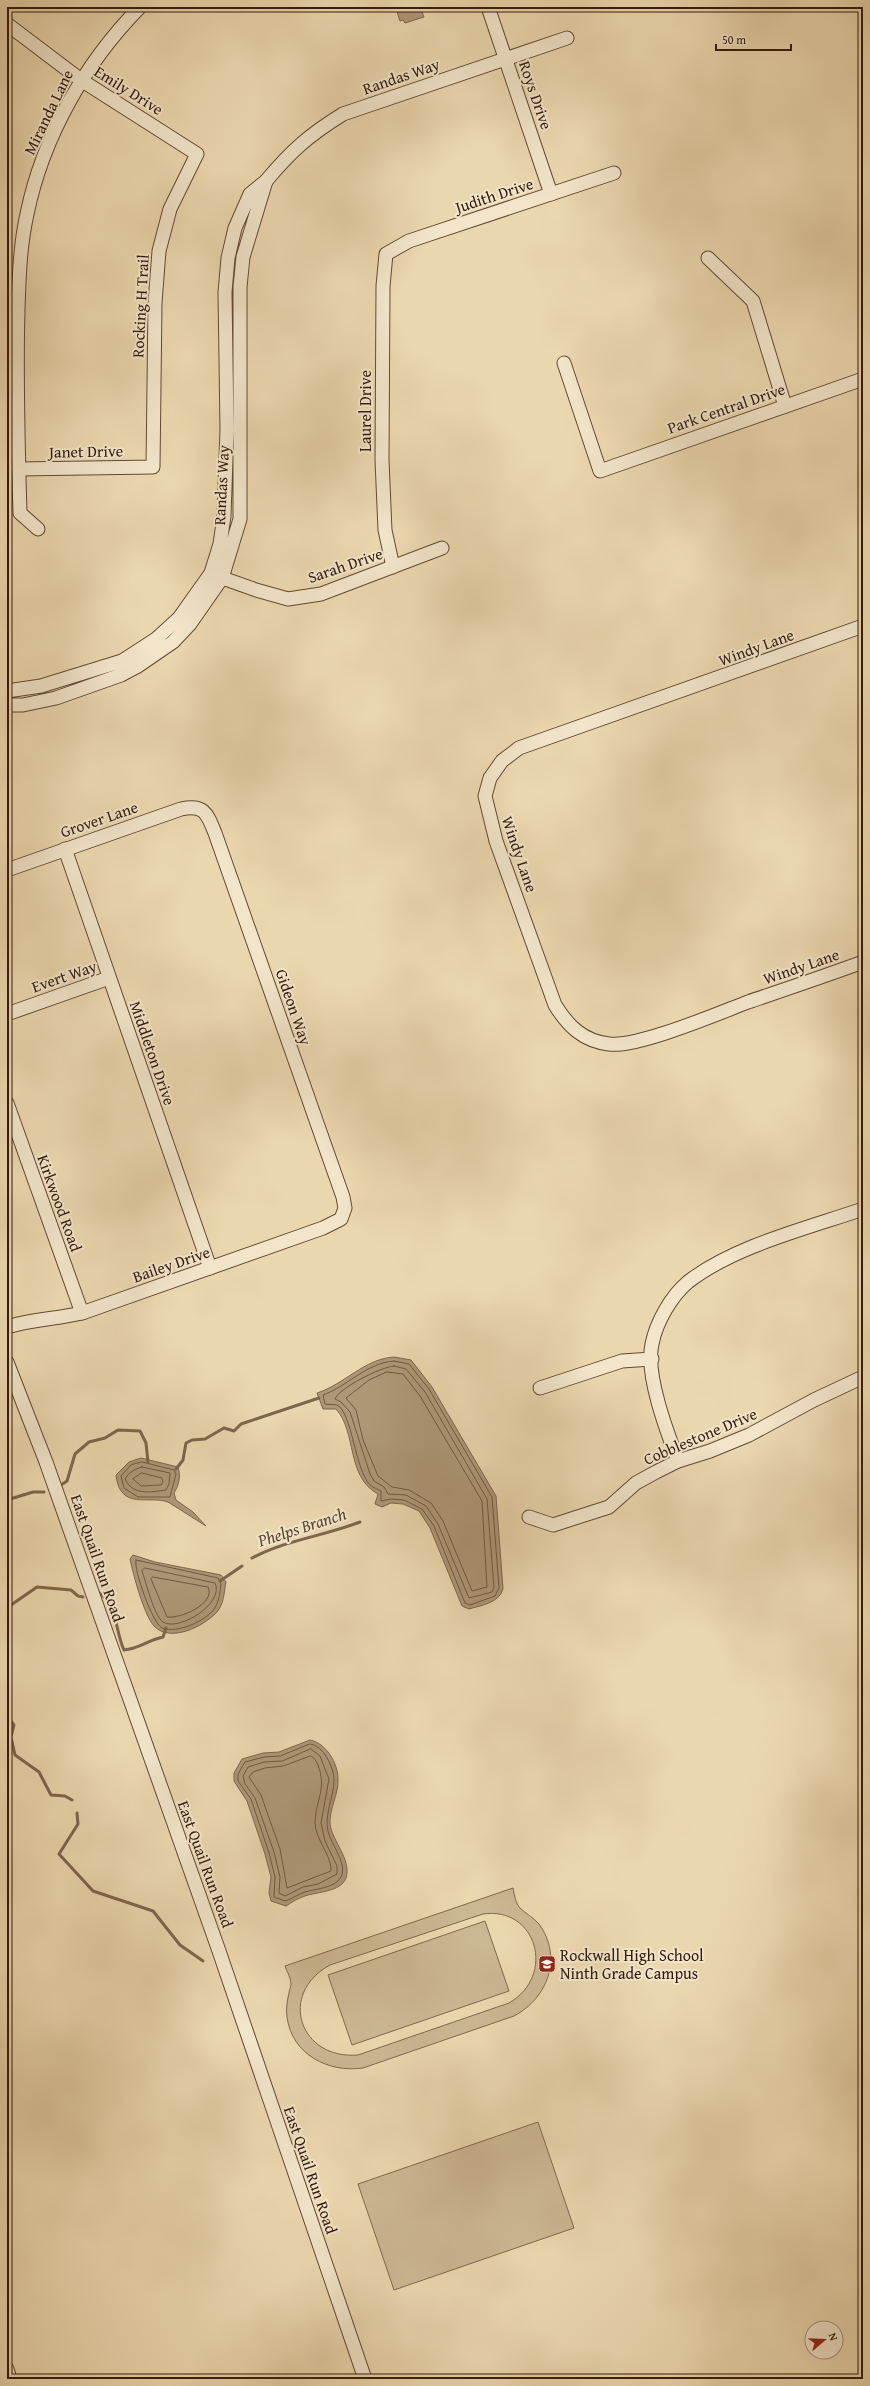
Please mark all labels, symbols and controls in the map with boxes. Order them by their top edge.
scale bar [716,26,791,52]
text: 50 m [722,31,746,48]
street label: Randas Way [359,52,443,100]
street label: Roys Drive [513,57,559,133]
street label: Emily Drive [90,59,168,121]
street label: Miranda Lane [17,65,79,159]
street label: Judith Drive [450,171,536,220]
street label: Rocking H Trail [125,253,155,358]
street label: Laurel Drive [353,370,377,452]
street label: Park Central Drive [664,377,788,439]
street label: Janet Drive [47,438,123,464]
street label: Randas Way [207,444,235,526]
street label: Sarah Drive [304,541,386,589]
street label: Windy Lane [715,622,797,672]
street label: Grover Lane [57,795,141,843]
street label: Windy Lane [496,813,544,895]
street label: Windy Lane [760,942,842,990]
street label: Evert Way [28,954,100,998]
street label: Gideon Way [270,966,318,1048]
street label: Middleton Drive [124,998,182,1108]
street label: Kirkwood Road [31,1151,89,1255]
street label: Bailey Drive [129,1240,213,1288]
street label: Cobblestone Drive [639,1401,761,1471]
street label: East Quail Run Road [65,1491,131,1625]
water label: Phelps Branch [253,1500,350,1553]
street label: East Quail Run Road [172,1797,240,1931]
place label: Rockwall High School Ninth Grade Campus [560,1943,704,1985]
school or university icon: Rockwall High School Ninth Grade Campus [537,1954,557,1974]
street label: East Quail Run Road [278,2103,344,2237]
north arrow [804,2320,844,2360]
text: N [825,2331,842,2343]

